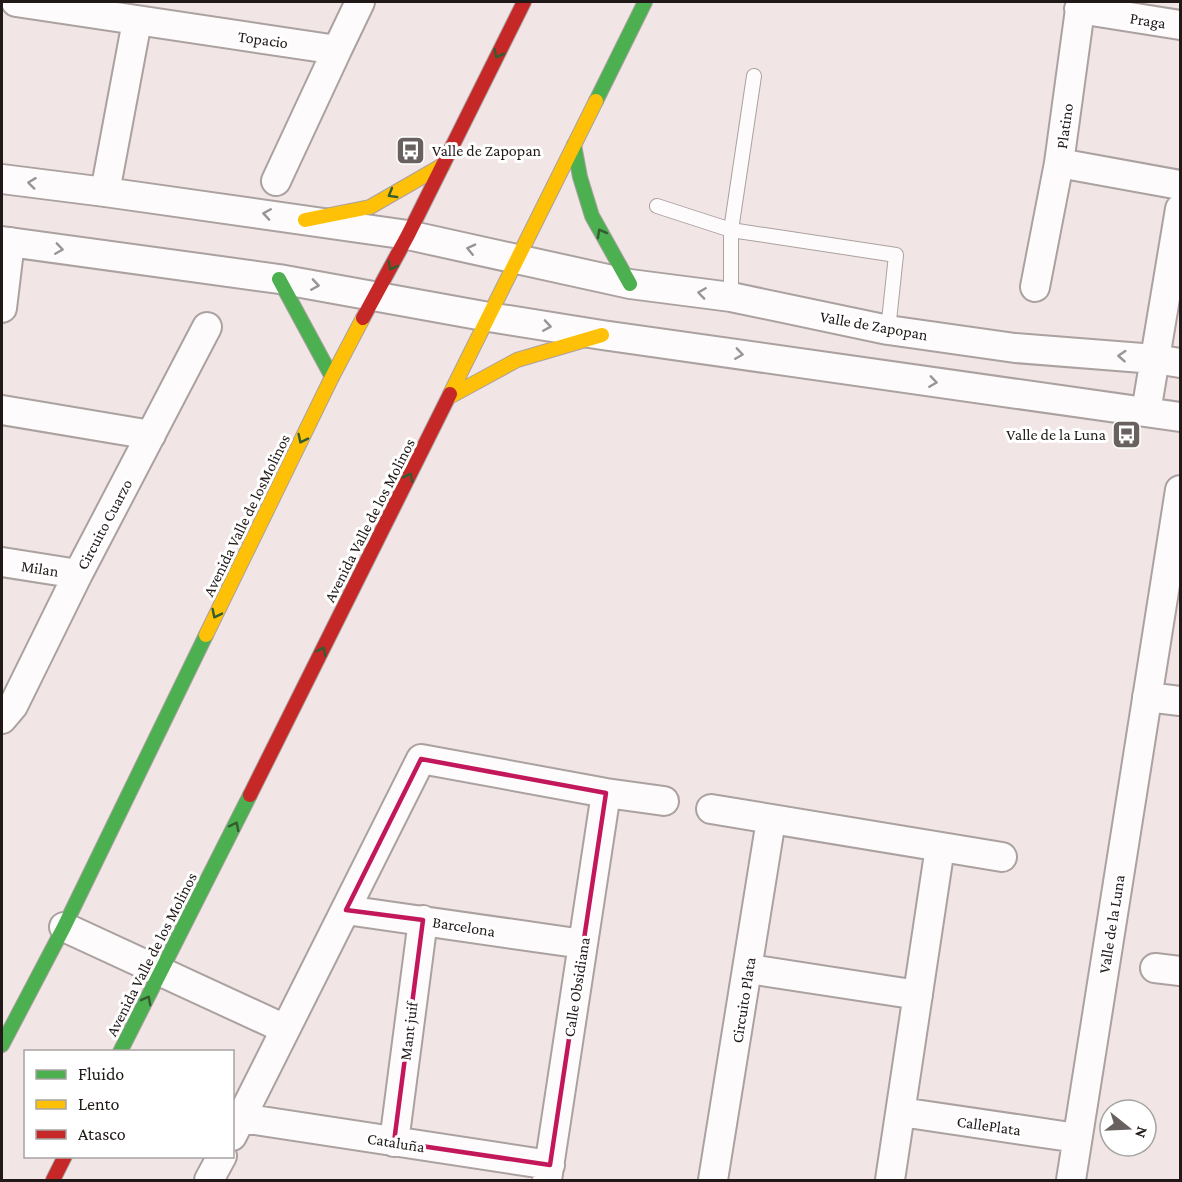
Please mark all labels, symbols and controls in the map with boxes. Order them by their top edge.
street label: Praga [1129,9,1168,33]
street label: Topacio [237,28,289,52]
one-way arrow [494,47,505,58]
street label: Platino [1053,102,1076,150]
bus stop icon: Valle de Zapopan [395,134,427,166]
place label: Valle de Zapopan [432,142,542,160]
one-way arrow [27,177,36,190]
one-way arrow [388,187,398,198]
one-way arrow [262,209,271,221]
one-way arrow [597,229,608,239]
one-way arrow [55,242,64,255]
one-way arrow [466,244,476,257]
one-way arrow [388,259,399,270]
one-way arrow [310,279,319,291]
one-way arrow [697,288,706,300]
street label: Valle de Zapopan [819,308,930,344]
one-way arrow [542,320,551,332]
one-way arrow [735,348,744,360]
one-way arrow [1118,350,1127,363]
one-way arrow [928,375,937,387]
bus stop icon: Valle de la Luna [1111,418,1143,450]
place label: Valle de la Luna [1006,426,1107,443]
street label: Avenida Valle de losMolinos [200,431,293,599]
one-way arrow [297,432,309,443]
street label: Avenida Valle de los Molinos [321,436,418,605]
one-way arrow [402,472,414,483]
street label: Circuito Cuarzo [73,476,135,572]
street label: Milan [20,557,60,580]
one-way arrow [212,607,224,618]
one-way arrow [315,647,326,657]
one-way arrow [228,821,239,832]
street label: Avenida Valle de los Molinos [103,870,200,1039]
street label: Valle de la Luna [1095,873,1128,975]
street label: Barcelona [431,913,497,940]
street label: Calle Obsidiana [560,935,593,1038]
street label: Circuito Plata [728,955,759,1044]
one-way arrow [140,995,151,1006]
street label: Mant juif [396,1000,422,1061]
legend [24,1050,234,1158]
text: Fluido [78,1064,124,1084]
text: Lento [78,1094,119,1114]
north arrow [1098,1098,1158,1158]
street label: CallePlata [956,1113,1023,1138]
text: Atasco [78,1124,126,1144]
text: N [1132,1125,1152,1140]
street label: Cataluña [366,1130,427,1156]

